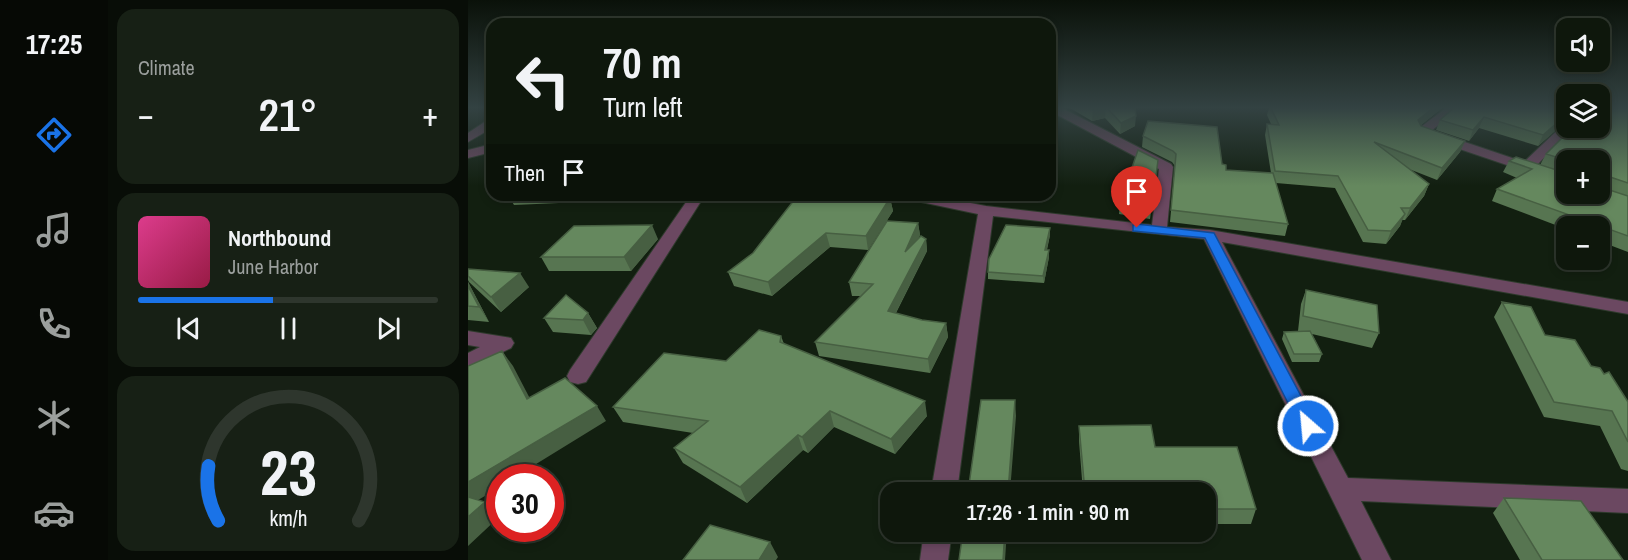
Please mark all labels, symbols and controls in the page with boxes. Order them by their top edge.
map controls [1556,18,1610,270]
button: sound [1556,18,1610,72]
text: 17:25 [26,26,82,62]
text: 70 m [603,35,682,91]
icon: left [504,42,582,120]
text: Climate [138,54,195,81]
text: 21° [258,84,318,145]
button: layers [1556,84,1610,138]
text: Turn left [603,89,682,125]
text: − [138,92,154,136]
text: + [422,92,438,136]
icon: directions [33,114,75,156]
button: + [1556,150,1610,204]
icon: arrive [557,156,590,189]
text: Then [504,158,545,188]
pin [1111,166,1162,228]
icon: arrive [1120,175,1153,208]
icon: music [33,209,75,251]
button: − [1556,216,1610,270]
text: Northbound [228,223,331,253]
text: June Harbor [228,253,318,280]
icon: phone [33,303,75,345]
icon: previous [172,312,205,345]
icon: pause [272,312,305,345]
icon: next [372,312,405,345]
position arrow [1276,394,1340,458]
icon: climate [33,397,75,439]
text: 23 [260,430,316,514]
speed limit sign: 30 [486,464,564,542]
icon: car [33,492,75,534]
text: 17:26 · 1 min · 90 m [966,497,1130,527]
text: km/h [269,504,307,533]

